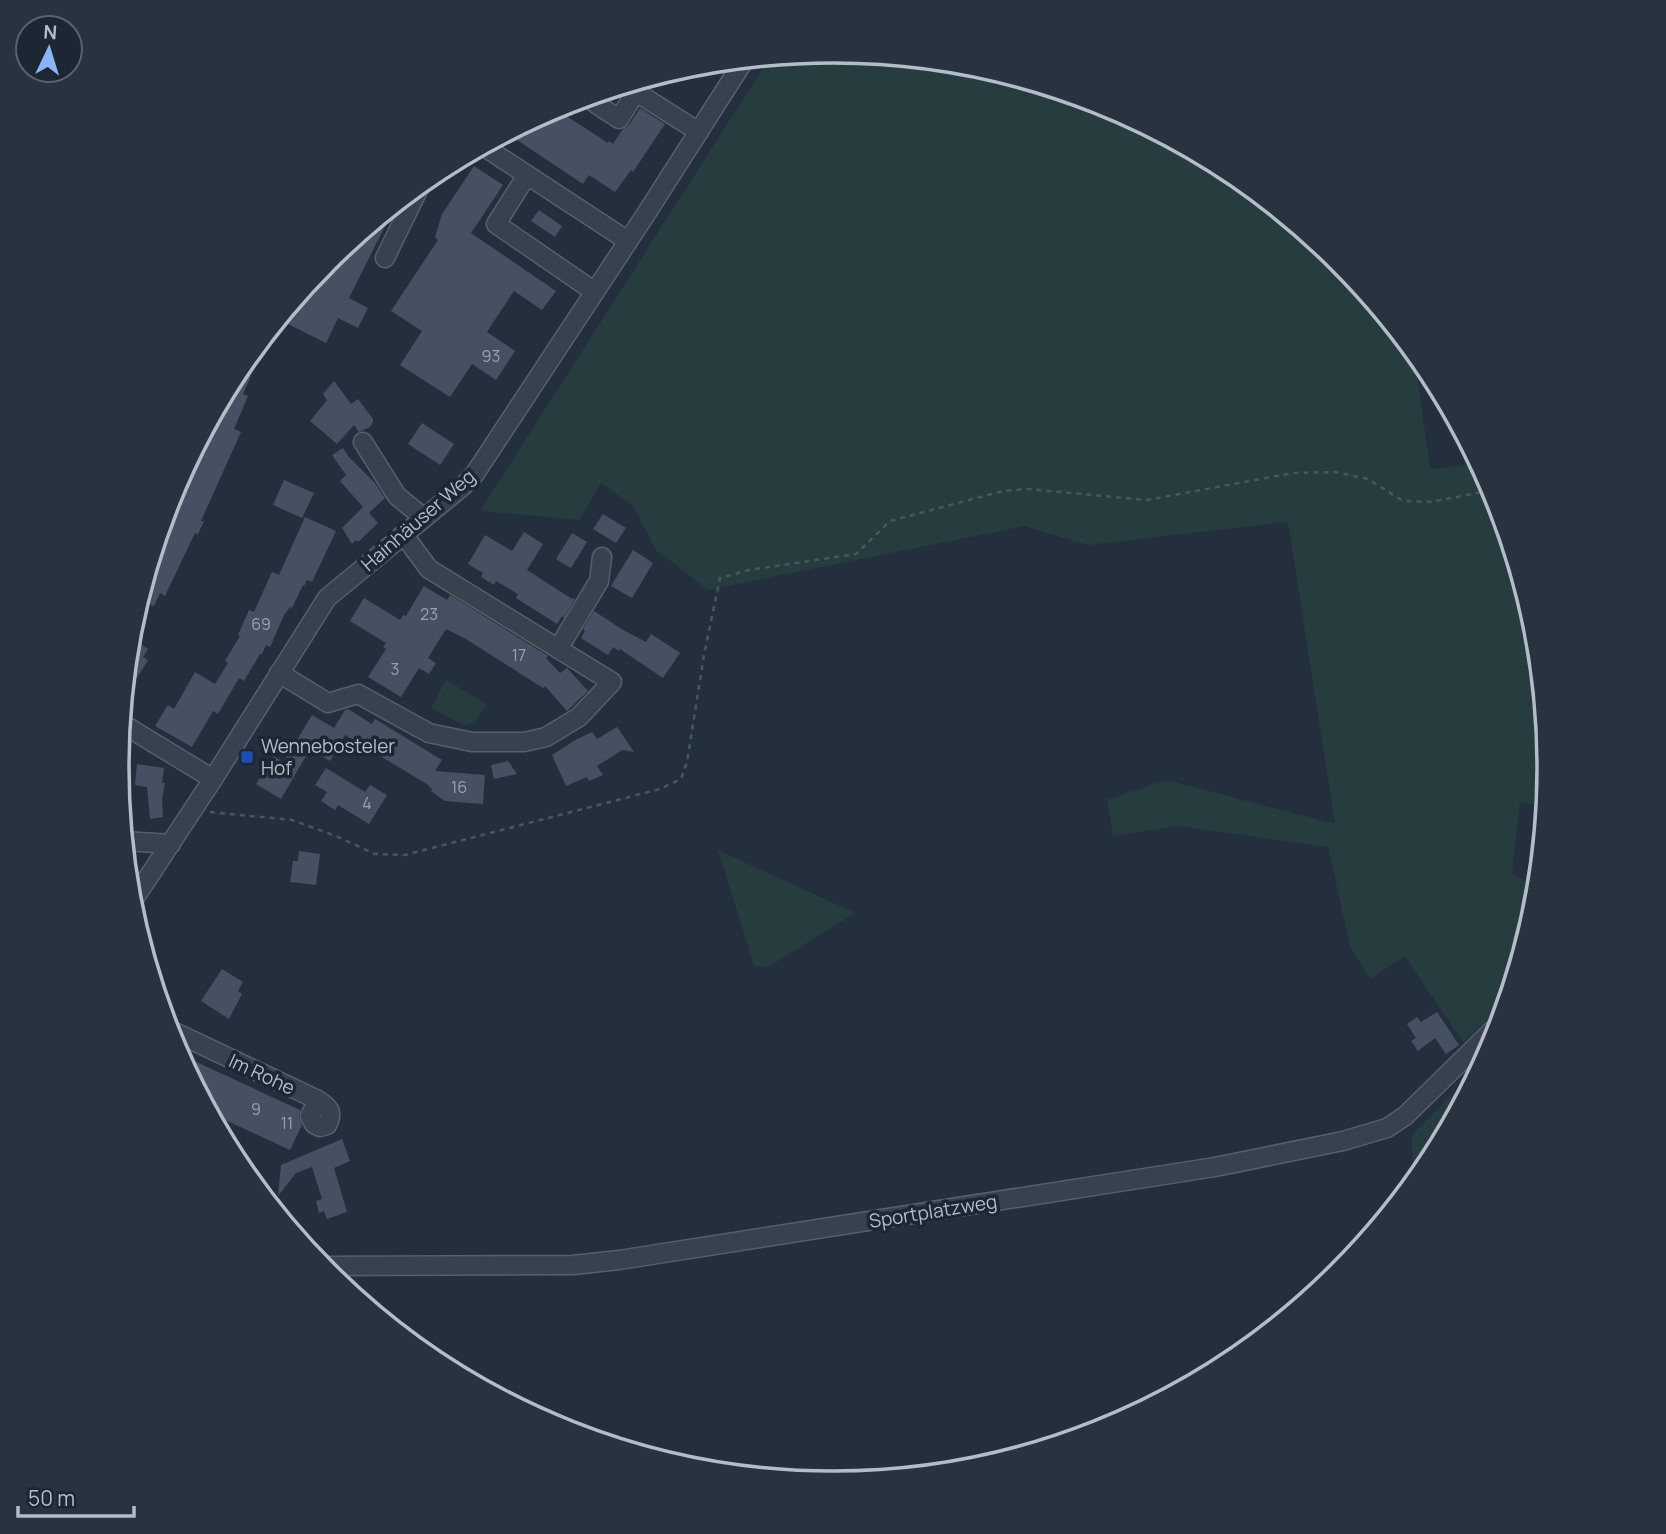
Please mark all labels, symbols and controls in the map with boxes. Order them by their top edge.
north arrow [14,14,84,84]
text: N [42,19,58,45]
house number: 93 [482,345,500,367]
street label: Hainhäuser Weg [355,463,481,577]
house number: 23 [420,603,438,625]
house number: 69 [251,613,271,635]
house number: 17 [512,644,526,666]
house number: 3 [391,658,399,680]
place label: Wennebosteler Hof [261,733,395,781]
marker: Wennebosteler Hof [239,749,255,765]
house number: 16 [451,776,467,798]
house number: 4 [362,792,372,814]
street label: Im Rohe [225,1047,299,1101]
house number: 9 [251,1098,261,1120]
house number: 11 [281,1112,293,1134]
street label: Sportplatzweg [867,1188,999,1234]
scale bar [18,1474,133,1518]
text: 50 m [28,1484,75,1512]

